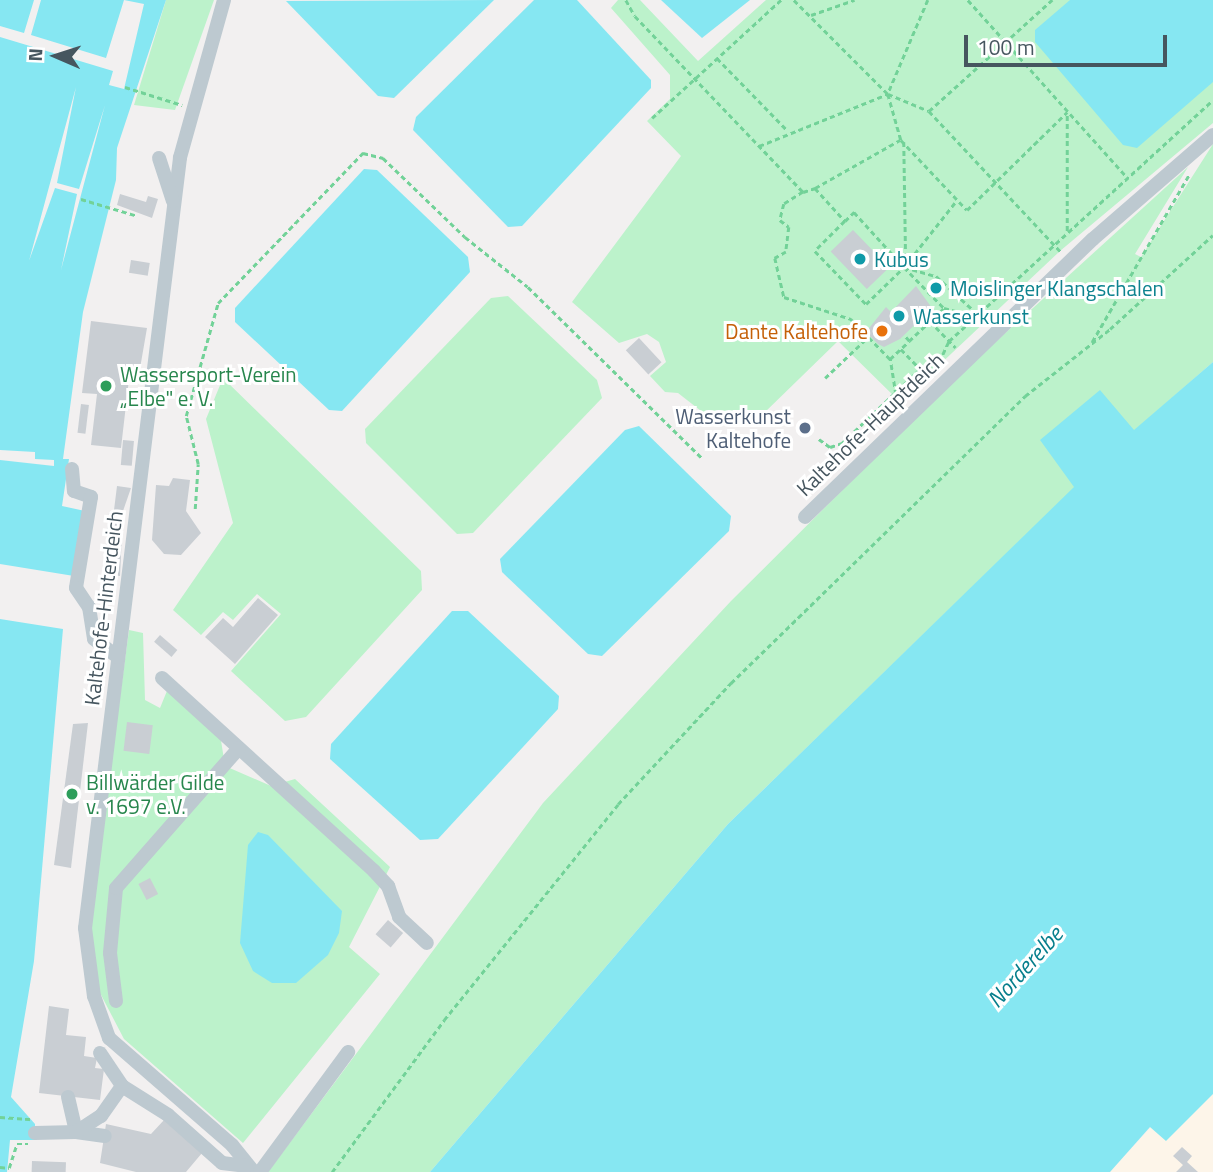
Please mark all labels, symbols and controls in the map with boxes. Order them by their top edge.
north arrow [21,21,91,91]
scale bar [968,21,1171,65]
text: 100 m [977,31,1034,63]
text: N [20,48,49,62]
place label: Kubus [874,246,929,272]
marker: Kubus [852,251,868,267]
place label: Moislinger Klangschalen [950,275,1164,301]
marker: Moislinger Klangschalen [928,280,944,296]
place label: Wasserkunst [913,303,1029,329]
marker: Wasserkunst [891,308,907,324]
place label: Dante Kaltehofe [725,318,868,344]
marker: Dante Kaltehofe [874,323,890,339]
street label: Kaltehofe-Hauptdeich [791,347,949,501]
place label: Wassersport-Verein „Elbe" e. V. [120,361,297,411]
marker: Wassersport-Verein „Elbe" e. V. [98,378,114,394]
place label: Wasserkunst Kaltehofe [675,403,791,453]
marker: Wasserkunst Kaltehofe [797,420,813,436]
street label: Kaltehofe-Hinterdeich [79,509,127,707]
place label: Billwärder Gilde v. 1697 e.V. [86,769,224,819]
marker: Billwärder Gilde v. 1697 e.V. [64,786,80,802]
water label: Norderelbe [981,921,1069,1013]

